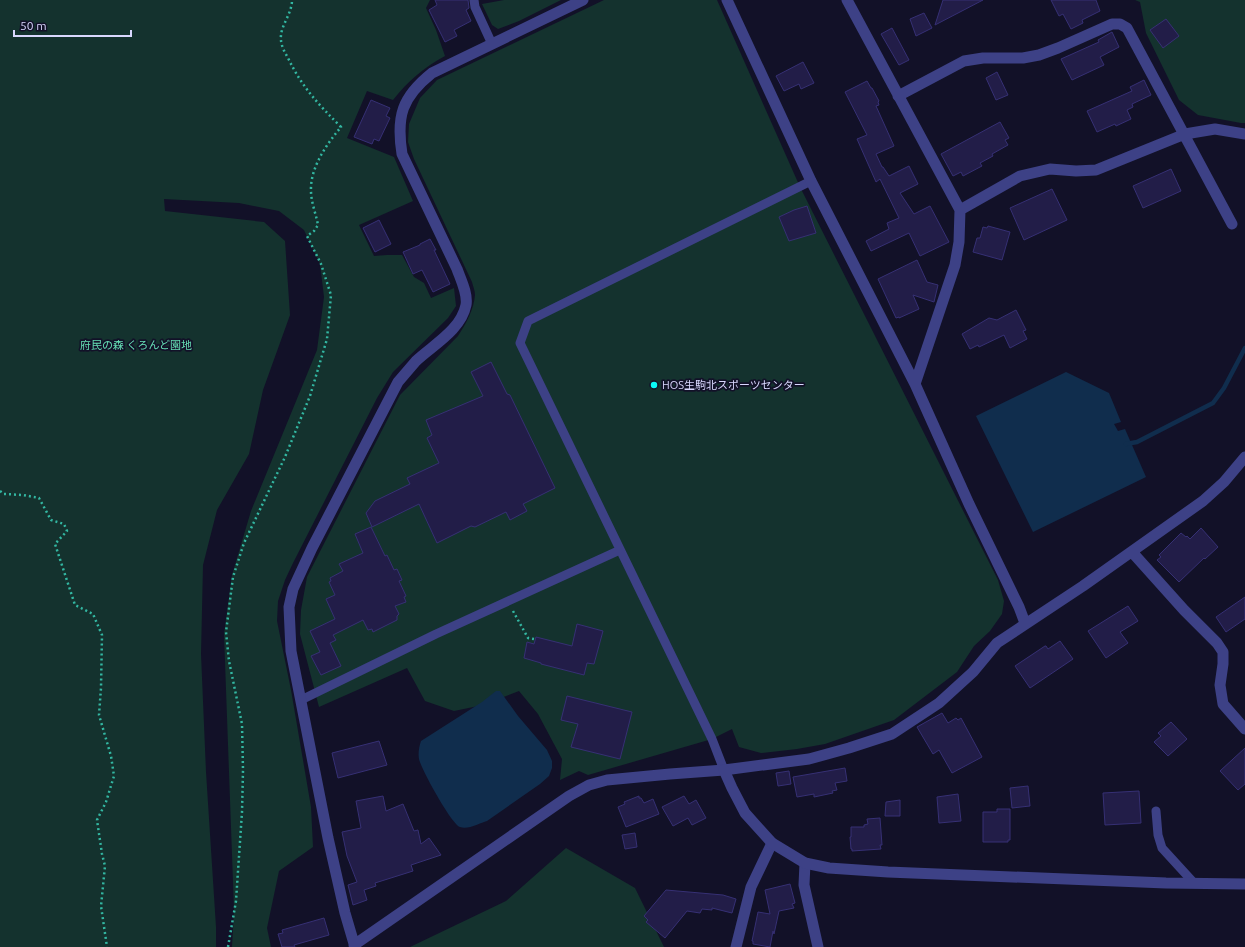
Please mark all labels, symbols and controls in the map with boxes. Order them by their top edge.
scale bar [14,12,131,38]
text: 50 m [20,19,47,32]
park label: 府民の森 くろんど園地 [80,339,192,351]
place label: HOS生駒北スポーツセンター [662,379,805,391]
marker: HOS生駒北スポーツセンター [649,380,659,390]

